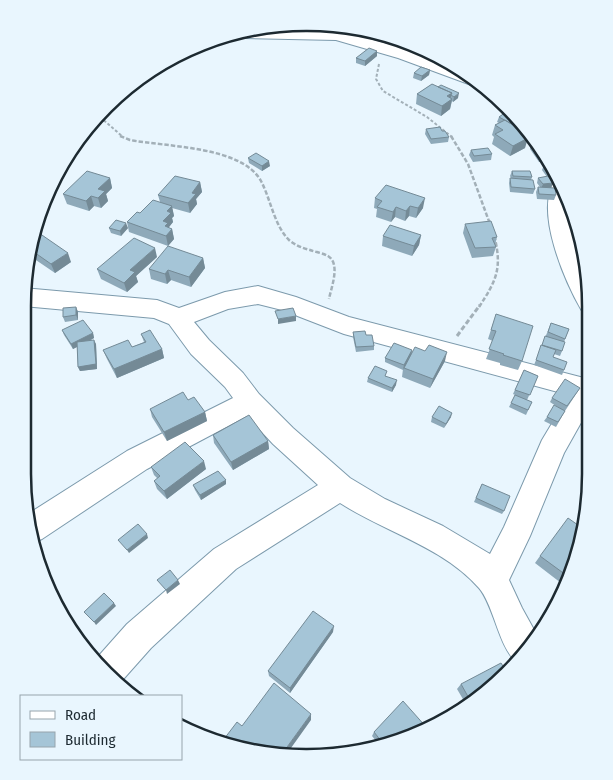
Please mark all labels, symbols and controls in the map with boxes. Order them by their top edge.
legend [20,695,182,760]
text: Road [65,706,96,724]
text: Building [65,731,116,749]

